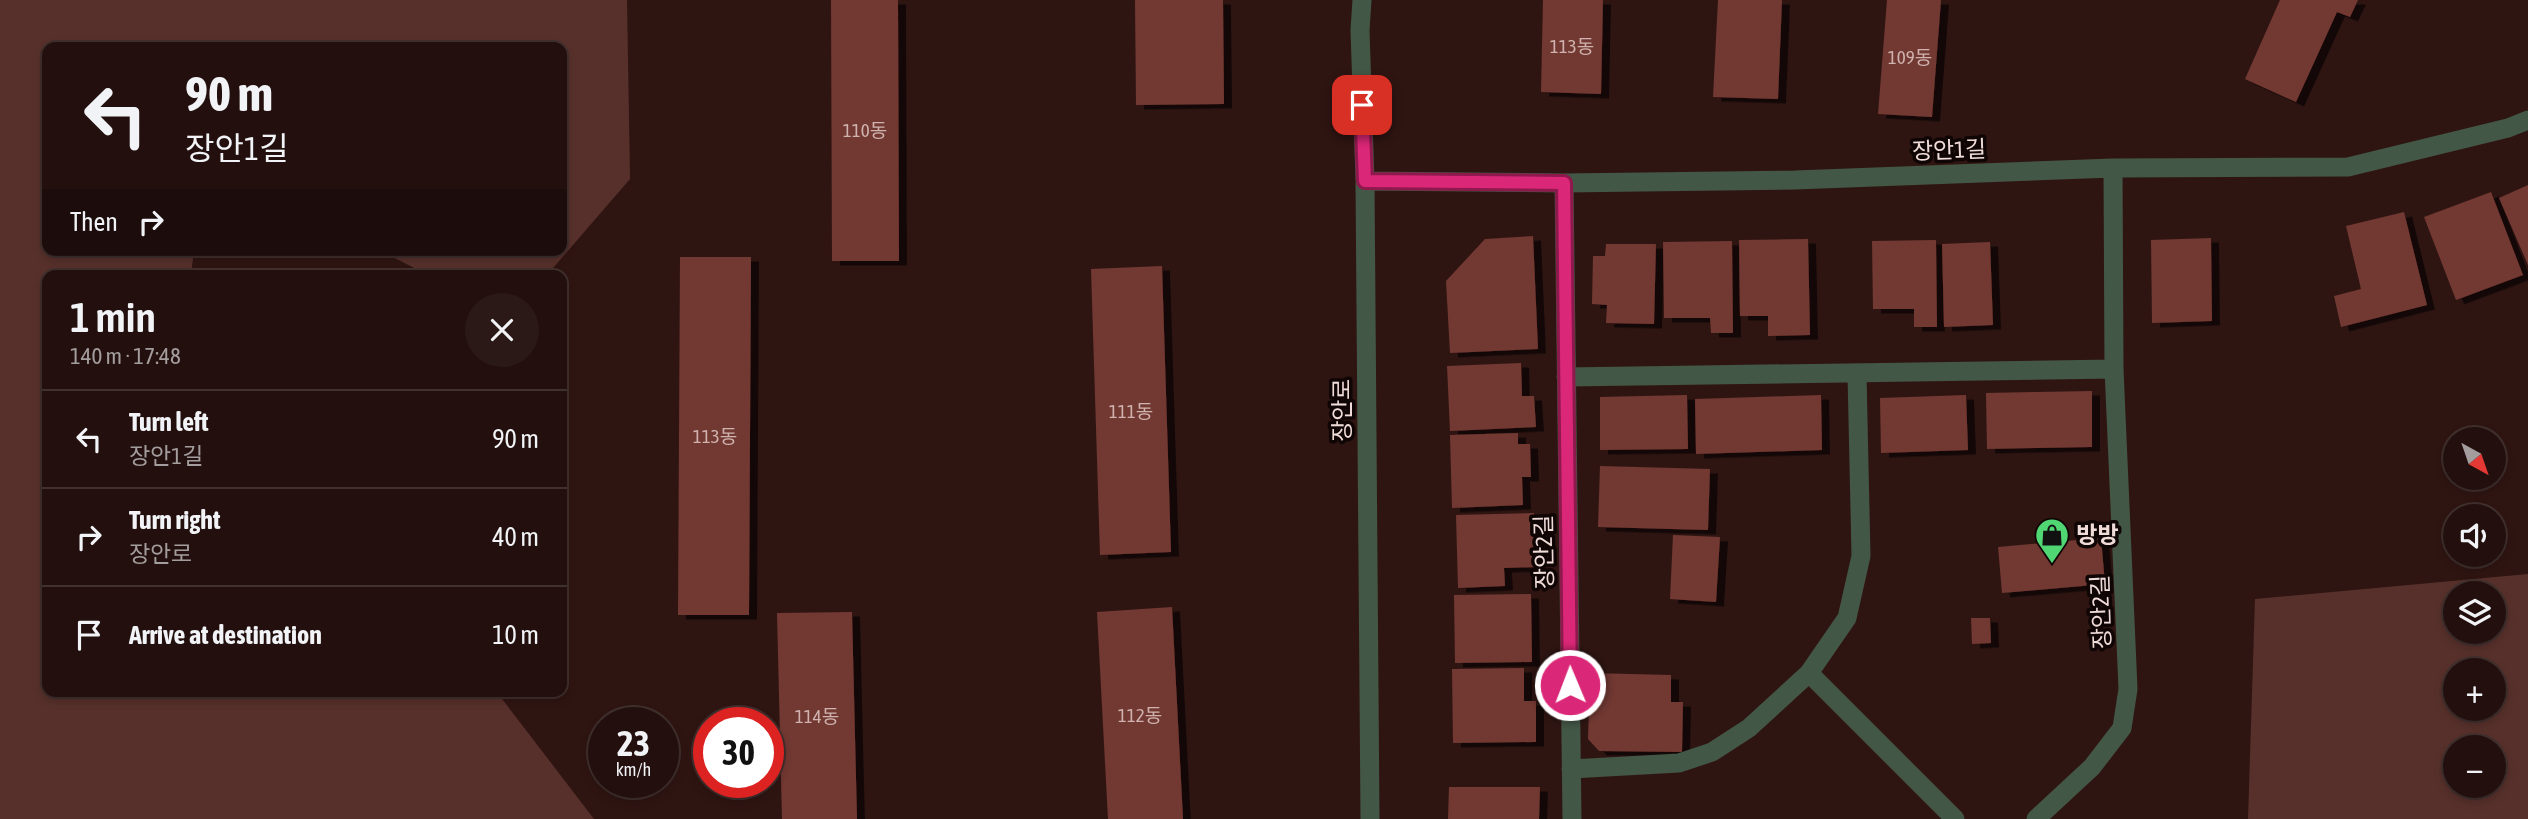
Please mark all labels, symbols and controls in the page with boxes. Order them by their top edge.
house number: 113동 [1550,35,1594,57]
house number: 109동 [1888,46,1932,68]
text: 90 m [185,65,273,121]
icon: left [70,70,161,161]
pin [1332,75,1392,135]
icon: arrive [1343,86,1381,124]
house number: 110동 [843,119,887,141]
text: 장안1길 [185,130,288,167]
street label: 장안1길 [1911,136,1987,164]
icon: right [132,203,170,241]
text: Then [70,207,118,237]
text: 1 min [70,293,156,341]
button: close [465,293,539,367]
text: 140 m · 17:48 [70,343,181,369]
street label: 장안로 [1329,378,1355,442]
house number: 111동 [1109,400,1153,422]
text: Turn left [129,407,209,437]
icon: left [70,420,108,458]
text: 90 m [492,424,539,454]
house number: 113동 [693,425,737,447]
north arrow [2443,427,2506,490]
map controls [2443,427,2506,798]
text: 장안1길 [129,443,203,469]
button: sound [2443,504,2506,567]
text: Turn right [129,505,220,535]
street label: 장안2길 [1530,515,1558,589]
shop icon: 방방 [2033,516,2071,565]
icon: right [70,518,108,556]
text: 40 m [492,522,539,552]
place label: 방방 [2076,522,2118,548]
text: 장안로 [129,541,192,567]
street label: 장안2길 [2087,574,2115,650]
button: layers [2443,581,2506,644]
icon: arrive [70,616,108,654]
text: Arrive at destination [129,620,322,650]
text: 10 m [492,620,539,650]
position arrow [1533,648,1607,722]
button: + [2443,658,2506,721]
house number: 112동 [1118,704,1162,726]
house number: 114동 [795,705,839,727]
speed limit sign: 30 [693,707,784,798]
text: 23 [617,723,650,763]
button: − [2443,735,2506,798]
text: km/h [616,759,651,780]

